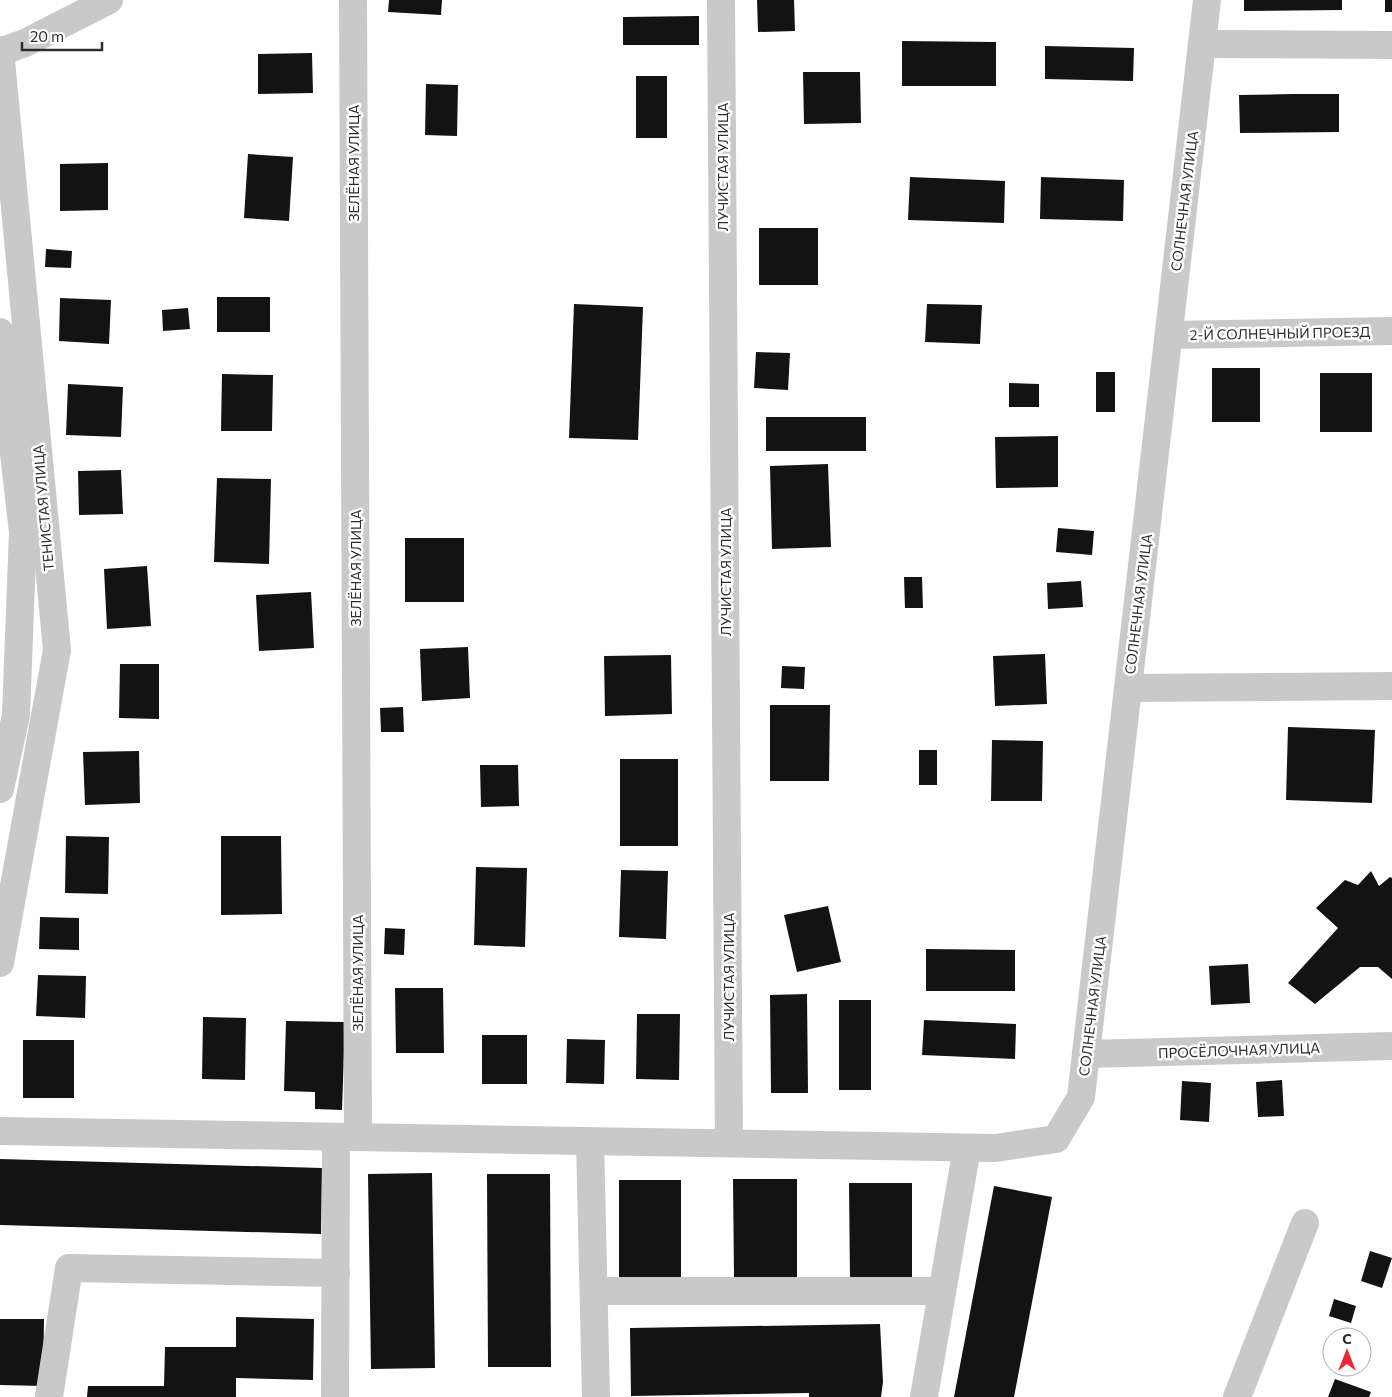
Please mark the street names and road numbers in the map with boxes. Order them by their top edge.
street label: ЛУЧИСТАЯ УЛИЦА [714,102,731,231]
street label: ЗЕЛЁНАЯ УЛИЦА [345,104,362,221]
street label: СОЛНЕЧНАЯ УЛИЦА [1167,129,1201,272]
street label: 2-Й СОЛНЕЧНЫЙ ПРОЕЗД [1190,323,1371,343]
street label: ТЕНИСТАЯ УЛИЦА [29,444,57,572]
street label: ЛУЧИСТАЯ УЛИЦА [717,507,734,636]
street label: ЗЕЛЁНАЯ УЛИЦА [347,509,364,626]
street label: СОЛНЕЧНАЯ УЛИЦА [1121,532,1155,675]
street label: ЛУЧИСТАЯ УЛИЦА [720,912,737,1041]
street label: ЗЕЛЁНАЯ УЛИЦА [349,914,366,1031]
street label: СОЛНЕЧНАЯ УЛИЦА [1075,934,1109,1077]
street label: ПРОСЁЛОЧНАЯ УЛИЦА [1158,1039,1320,1061]

